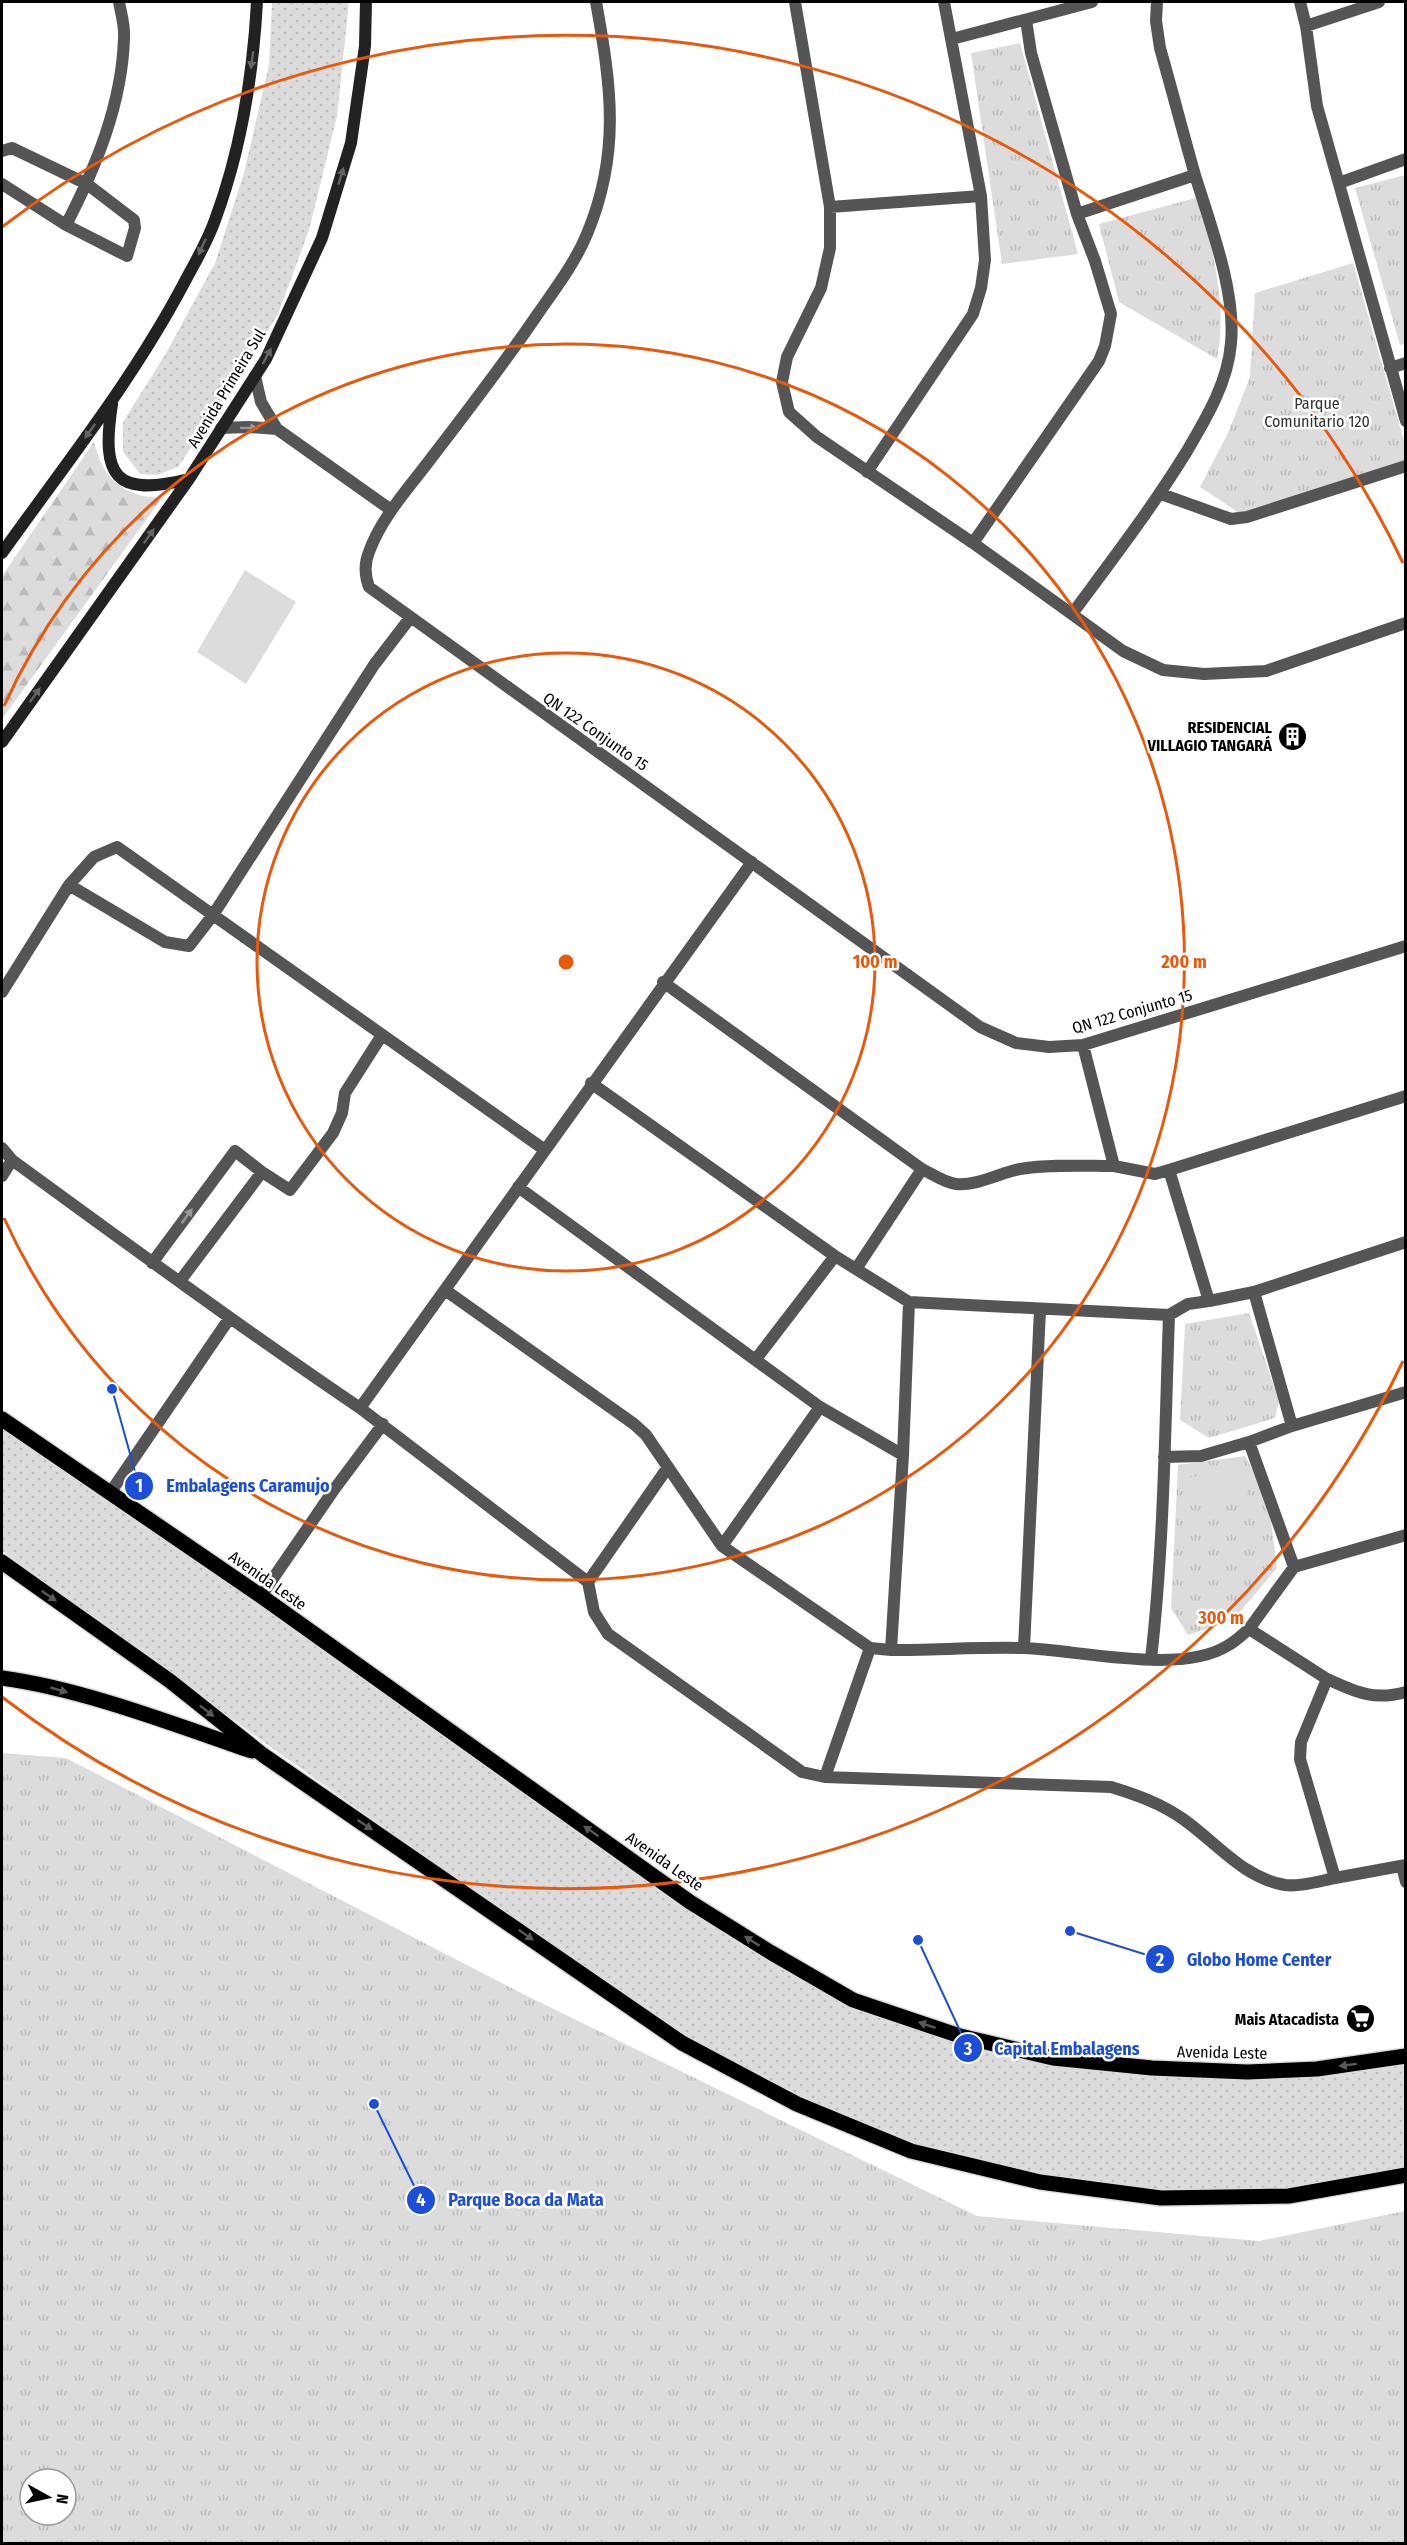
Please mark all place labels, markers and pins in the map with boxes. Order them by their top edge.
place label: RESIDENCIAL VILLAGIO TANGARÁ [1147,718,1273,755]
building icon: RESIDENCIAL VILLAGIO TANGARÁ [1277,720,1309,752]
centre of rings [556,952,576,972]
callout: Embalagens Caramujo [124,1468,341,1504]
callout: Globo Home Center [1145,1941,1343,1977]
supermarket icon: Mais Atacadista [1344,2003,1376,2035]
place label: Mais Atacadista [1235,2010,1339,2029]
callout: Capital Embalagens [953,2030,1152,2066]
callout: Parque Boca da Mata [406,2182,616,2218]

